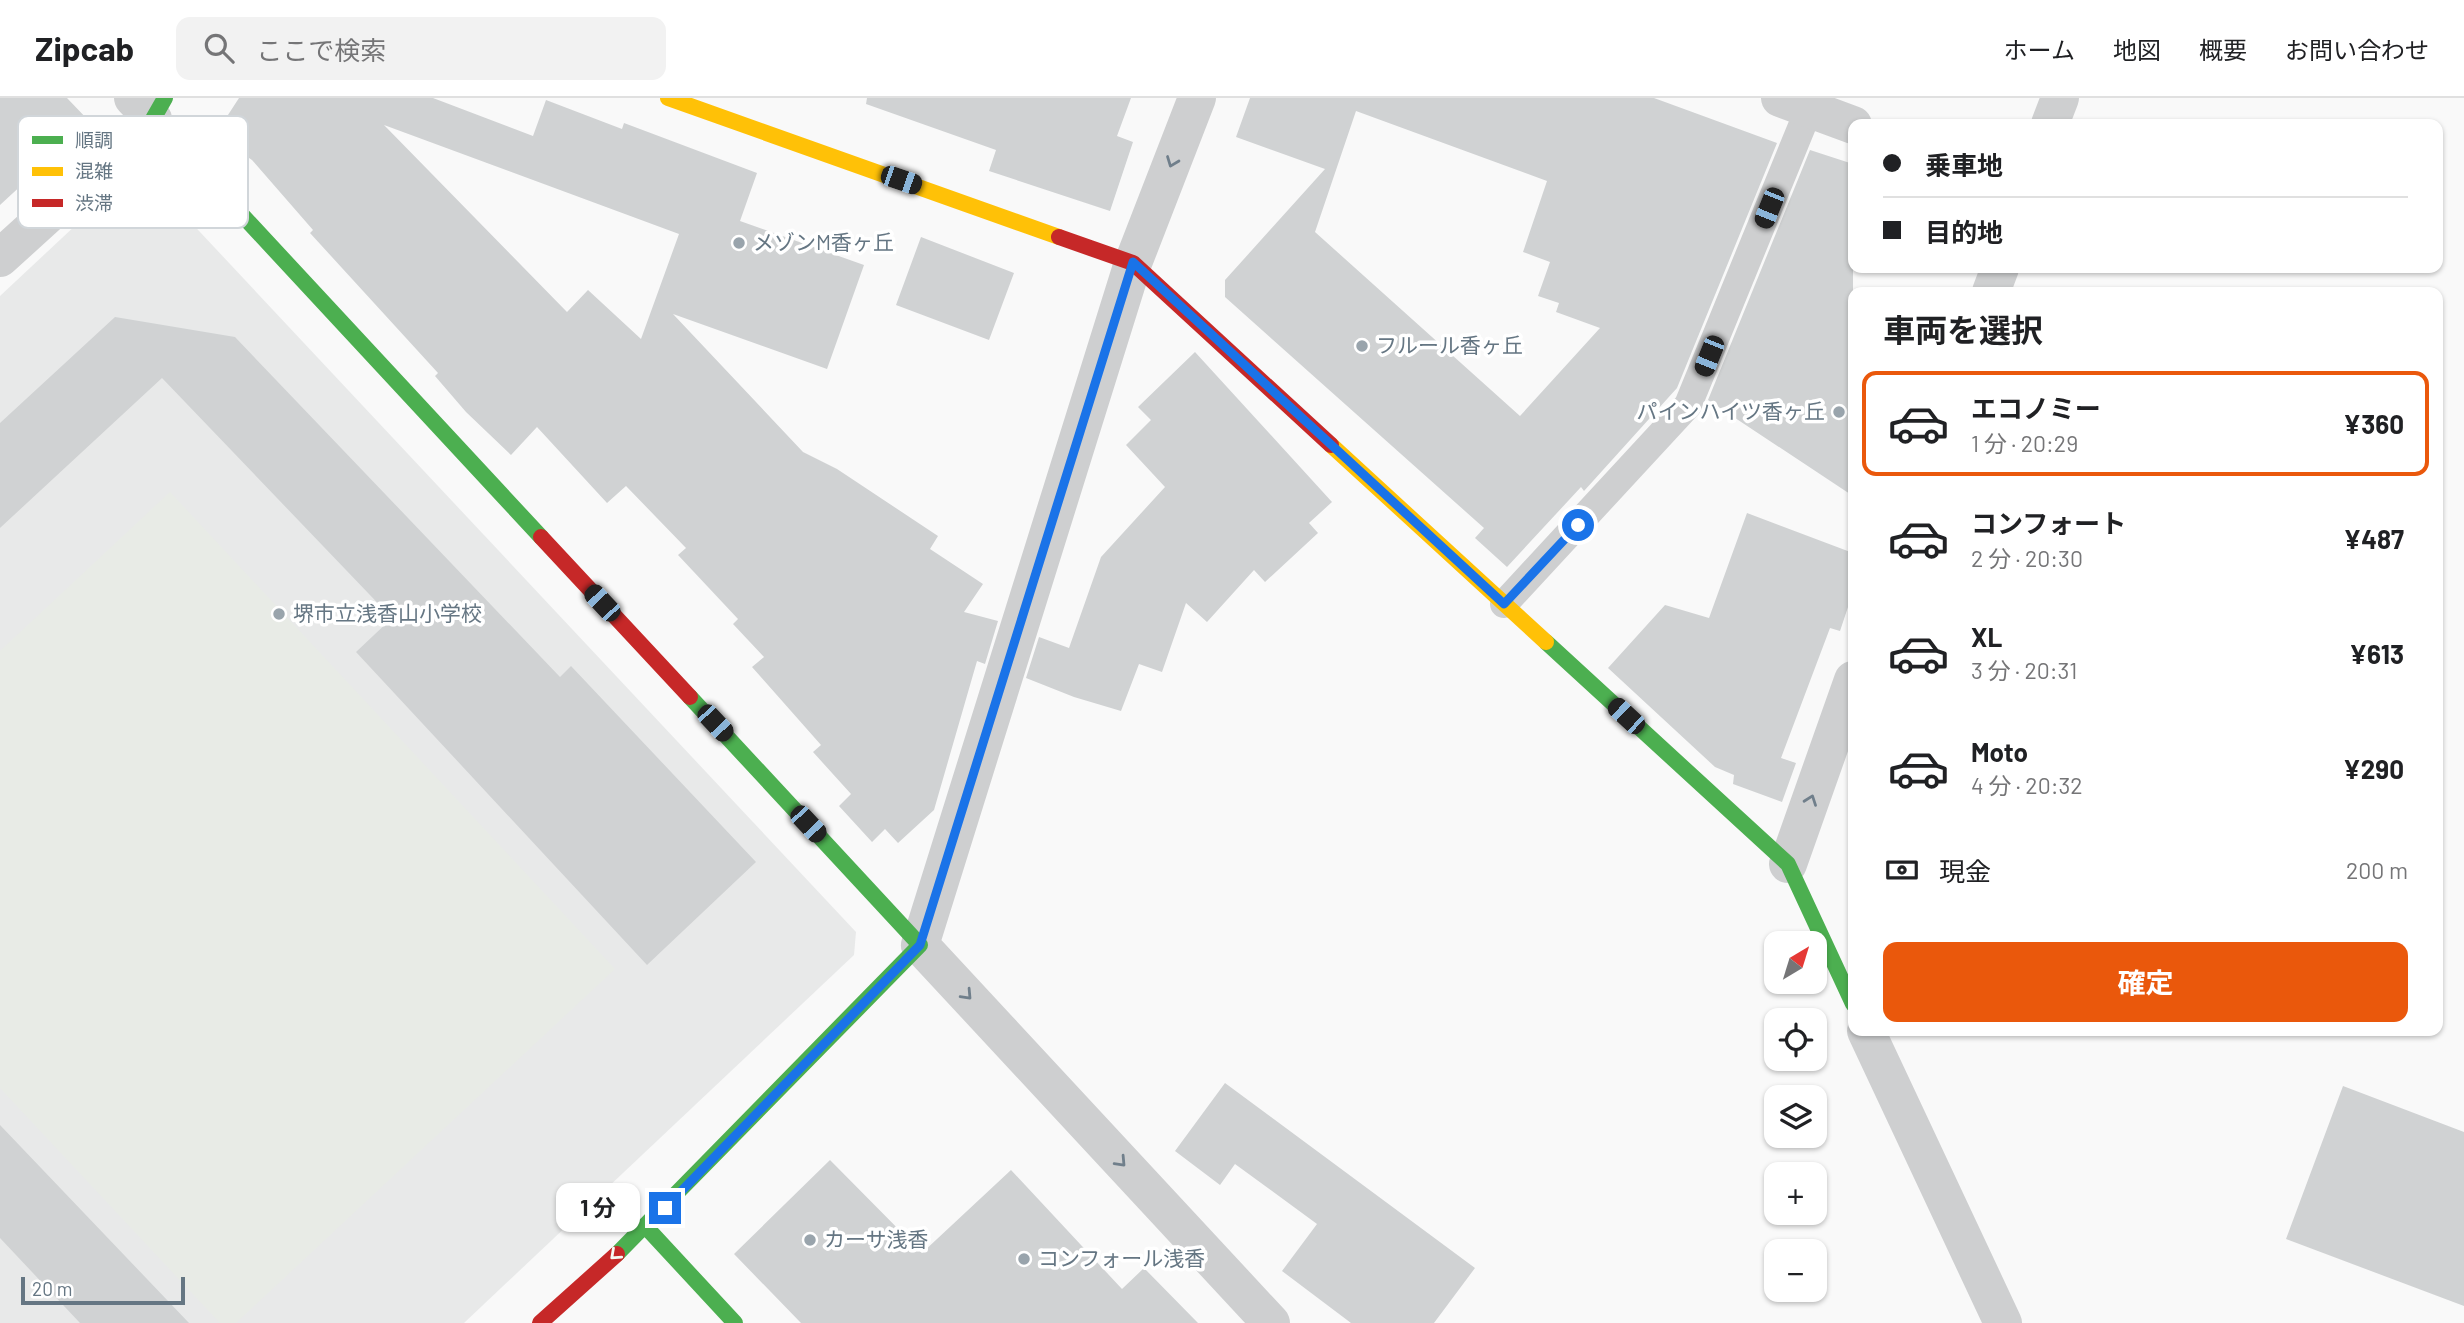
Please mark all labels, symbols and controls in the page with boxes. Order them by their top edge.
search box [176,17,666,80]
text: Zipcab [35,28,134,68]
icon: search [200,29,238,67]
text: ここで検索 [256,34,386,65]
text: ホーム [2004,35,2075,64]
text: 地図 [2113,35,2161,64]
text: 概要 [2199,35,2247,64]
text: お問い合わせ [2285,35,2429,64]
legend [18,116,248,228]
text: 順調 [75,128,113,151]
text: 乗車地 [1925,149,2003,180]
one-way arrow [1167,155,1181,167]
text: 混雑 [75,159,113,182]
car [878,163,925,197]
car [1752,185,1787,231]
text: 渋滞 [75,191,113,214]
text: 目的地 [1925,216,2003,247]
place label: メゾンM香ヶ丘 [753,229,894,254]
marker: メゾンM香ヶ丘 [731,235,747,251]
text: 車両を選択 [1883,310,2043,348]
place label: フルール香ヶ丘 [1376,332,1523,357]
car [1692,333,1727,379]
marker: フルール香ヶ丘 [1354,338,1370,354]
icon: car [1887,392,1950,455]
text: エコノミー [1971,392,2101,423]
place label: パインハイツ香ヶ丘 [1636,398,1825,423]
marker: パインハイツ香ヶ丘 [1831,404,1847,420]
text: ¥360 [2343,408,2404,439]
text: 1 分 · 20:29 [1971,429,2078,457]
icon: car [1887,507,1950,570]
text: コンフォート [1971,507,2126,538]
route start [1562,509,1594,541]
text: ¥487 [2343,523,2404,554]
text: 2 分 · 20:30 [1971,544,2083,572]
car [580,580,625,626]
place label: 堺市立浅香山小学校 [293,600,482,625]
marker: 堺市立浅香山小学校 [271,606,287,622]
text: XL [1971,621,2002,652]
icon: car [1887,622,1950,685]
text: ¥613 [2349,638,2404,669]
text: 3 分 · 20:31 [1971,656,2077,684]
car [1604,694,1649,738]
car [693,700,738,746]
text: Moto [1971,736,2028,767]
icon: car [1887,737,1950,800]
text: ¥290 [2343,753,2404,784]
text: 4 分 · 20:32 [1971,771,2083,799]
one-way arrow [1803,795,1817,807]
car [786,801,831,847]
icon: cash [1883,851,1921,889]
text: 現金 [1939,855,1991,886]
text: 200 m [2346,856,2408,884]
north arrow [1764,931,1827,994]
map controls [1764,931,1827,1302]
button: 確定 [1883,942,2408,1022]
one-way arrow [959,987,971,1000]
button: locate [1764,1008,1827,1071]
button: layers [1764,1085,1827,1148]
one-way arrow [1113,1154,1126,1167]
button: + [1764,1162,1827,1225]
callout: 1 分 [556,1184,640,1232]
route end [649,1192,681,1224]
text: 1 分 [580,1193,616,1221]
place label: カーサ浅香 [824,1226,929,1251]
marker: カーサ浅香 [802,1232,818,1248]
button: − [1764,1239,1827,1302]
place label: コンフォール浅香 [1038,1245,1205,1270]
one-way arrow [610,1247,623,1260]
marker: コンフォール浅香 [1016,1251,1032,1267]
scale bar [21,1274,186,1306]
text: 20 m [32,1277,72,1300]

